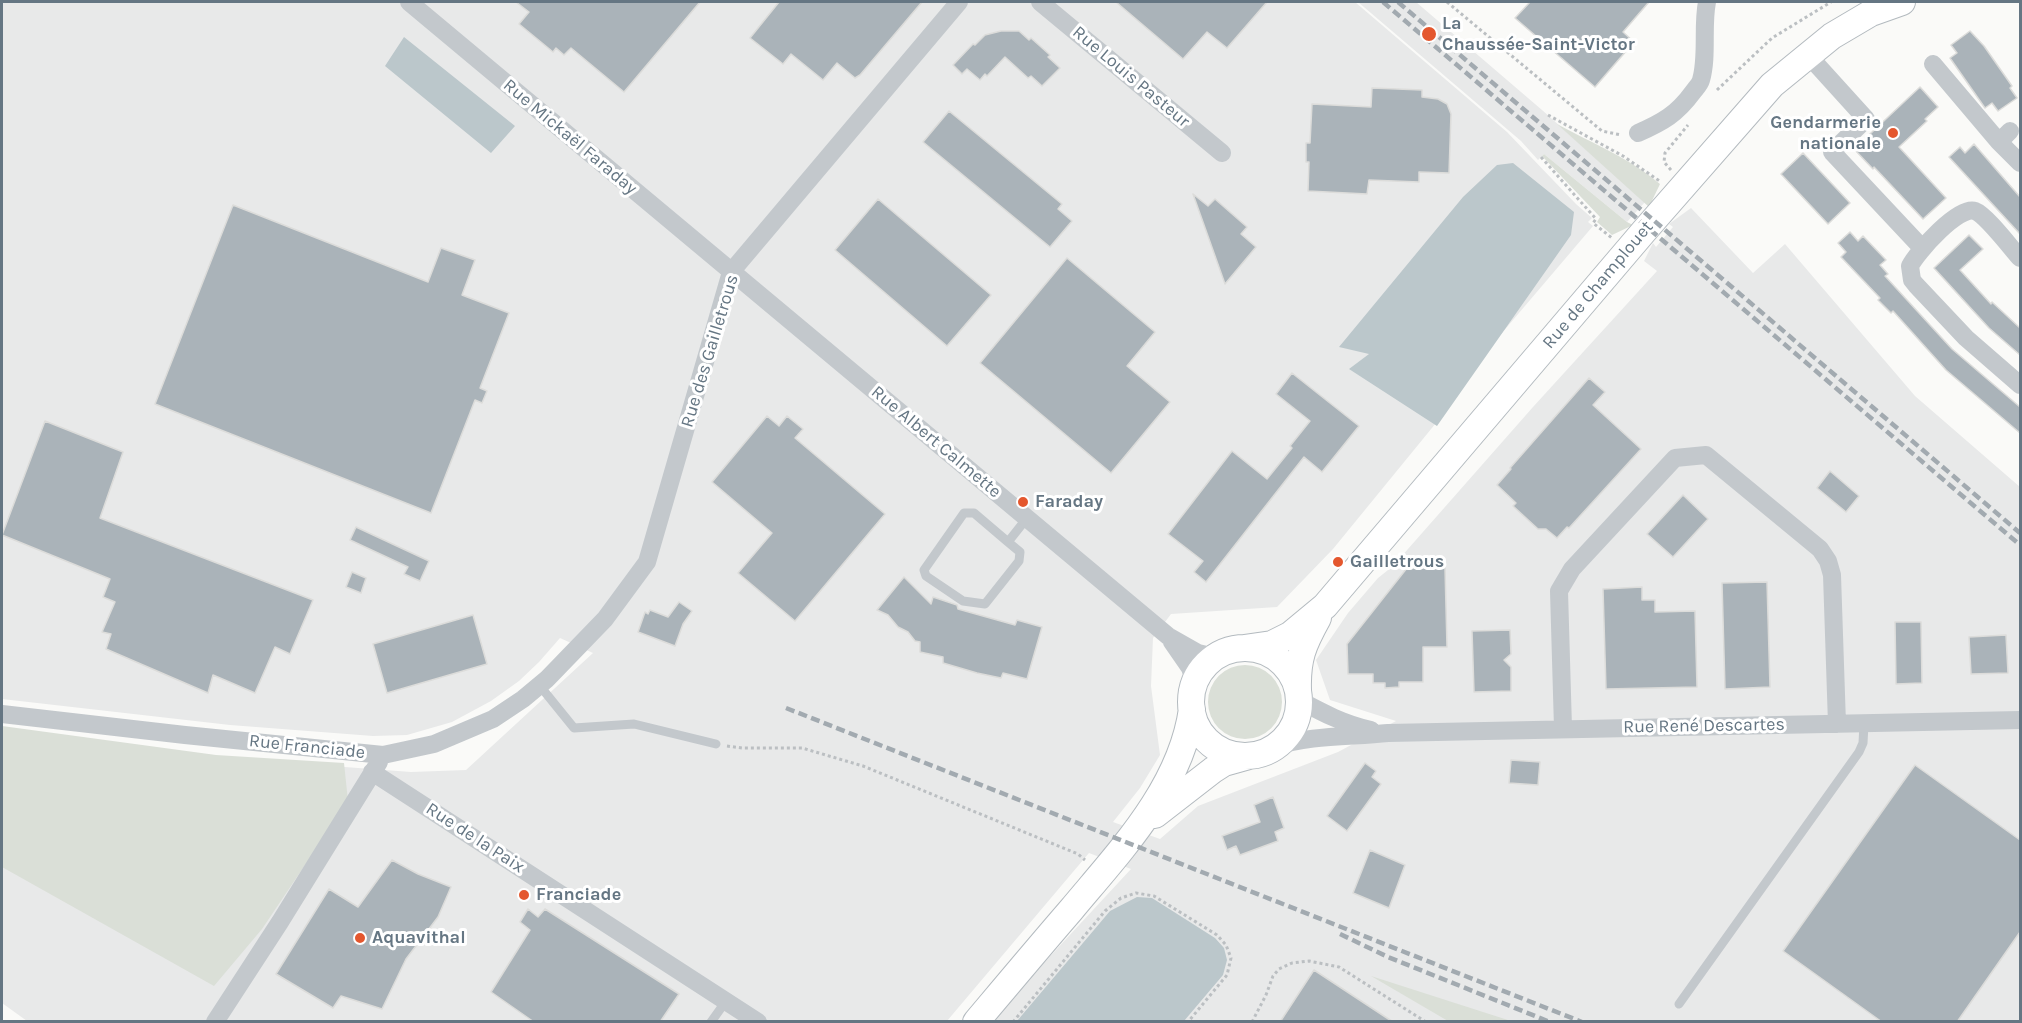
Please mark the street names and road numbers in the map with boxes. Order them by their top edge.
street label: Rue Louis Pasteur [1068,22,1194,132]
street label: Rue Mickaël Faraday [499,75,641,199]
street label: Rue de Champlouet [1538,217,1658,353]
street label: Rue des Gailletrous [676,272,744,430]
street label: Rue Albert Calmette [867,381,1005,503]
street label: Rue René Descartes [1623,714,1785,738]
street label: Rue Franciade [248,730,366,764]
street label: Rue de la Paix [422,798,528,878]

